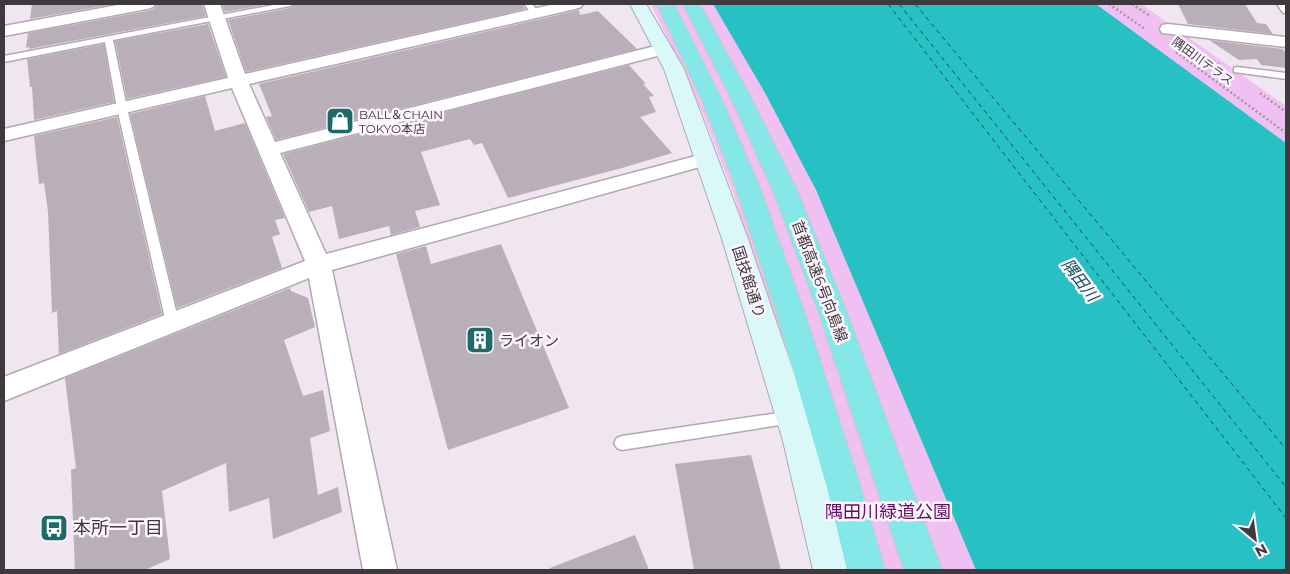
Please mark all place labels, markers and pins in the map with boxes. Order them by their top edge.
shop icon: BALL＆CHAIN TOKYO本店 [325,106,355,136]
place label: BALL＆CHAIN TOKYO本店 [359,107,443,136]
building icon: ライオン [465,325,495,355]
place label: ライオン [499,331,559,350]
bus stop icon: 本所一丁目 [39,513,69,543]
place label: 本所一丁目 [73,517,163,539]

